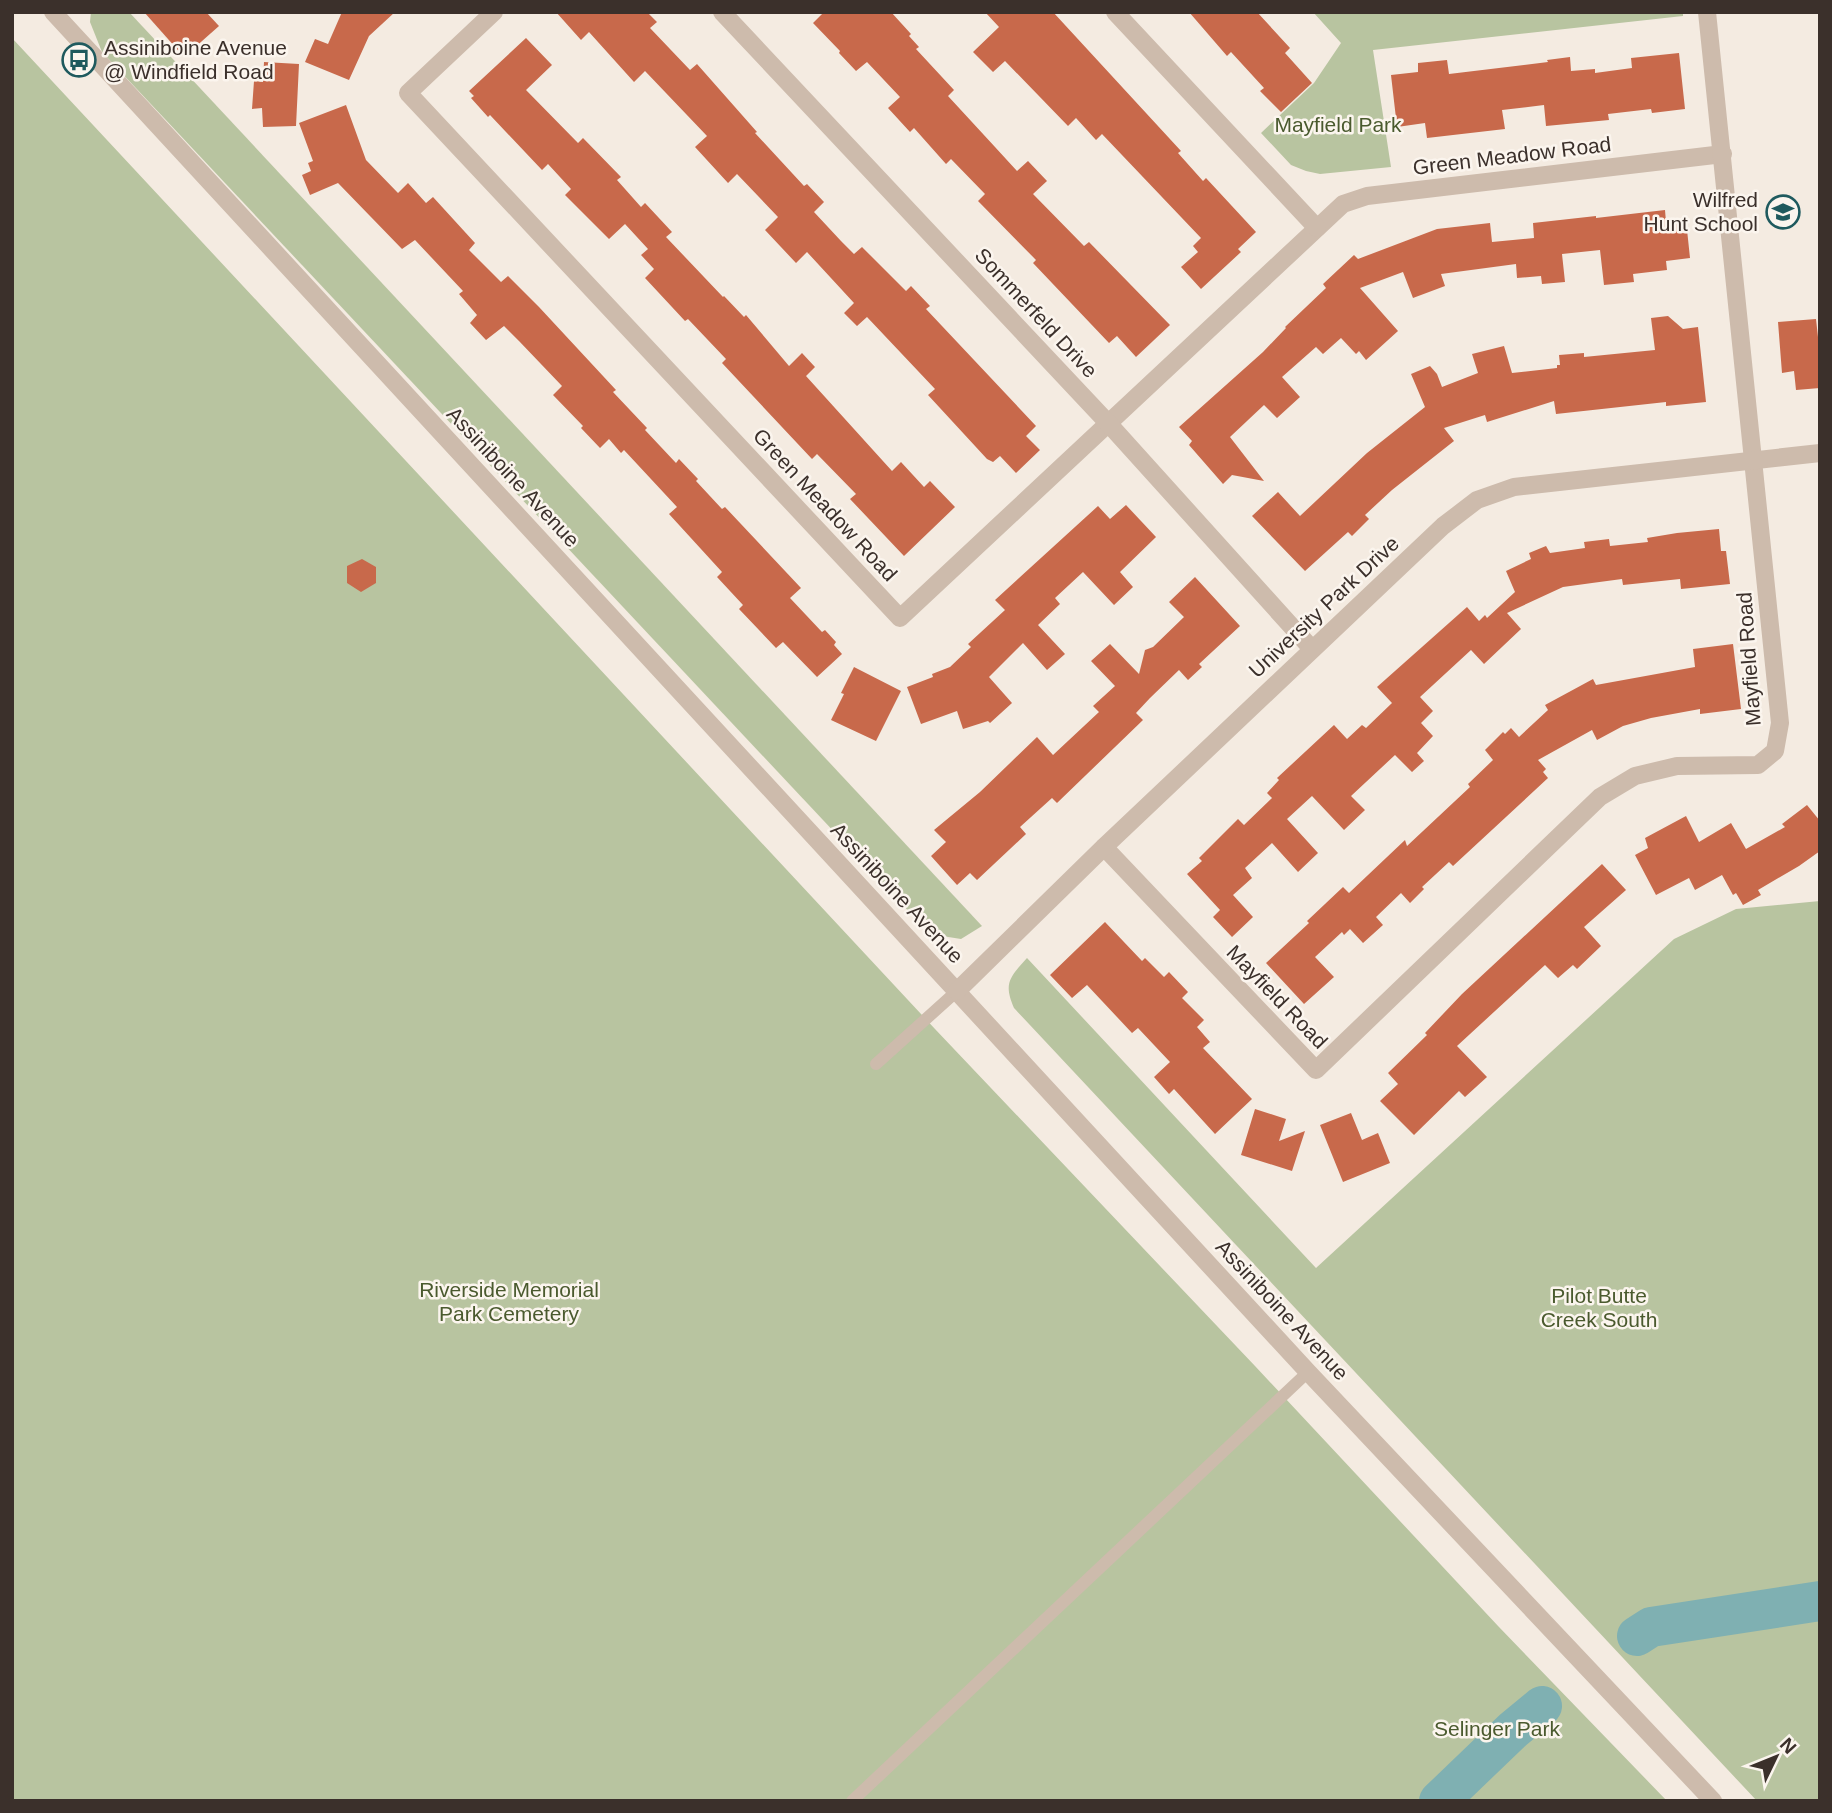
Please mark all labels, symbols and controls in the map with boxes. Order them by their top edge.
place label: Assiniboine Avenue @ Windfield Road [104,36,287,83]
bus stop icon: Assiniboine Avenue @ Windfield Road [60,41,98,79]
park label: Mayfield Park [1274,113,1402,136]
street label: Green Meadow Road [1411,132,1612,179]
place label: Wilfred Hunt School [1644,188,1758,235]
school or university icon: Wilfred Hunt School [1764,193,1802,231]
street label: Sommerfeld Drive [971,243,1102,382]
street label: Assiniboine Avenue [443,402,584,551]
street label: Green Meadow Road [749,424,902,586]
street label: University Park Drive [1244,531,1403,682]
street label: Mayfield Road [1732,591,1765,727]
street label: Assiniboine Avenue [827,818,968,967]
street label: Mayfield Road [1222,940,1332,1053]
street label: Assiniboine Avenue [1212,1235,1353,1384]
park label: Riverside Memorial Park Cemetery [419,1278,599,1325]
park label: Pilot Butte Creek South [1541,1284,1657,1331]
park label: Selinger Park [1434,1717,1561,1740]
north arrow [1741,1722,1811,1792]
text: N [1776,1734,1800,1758]

